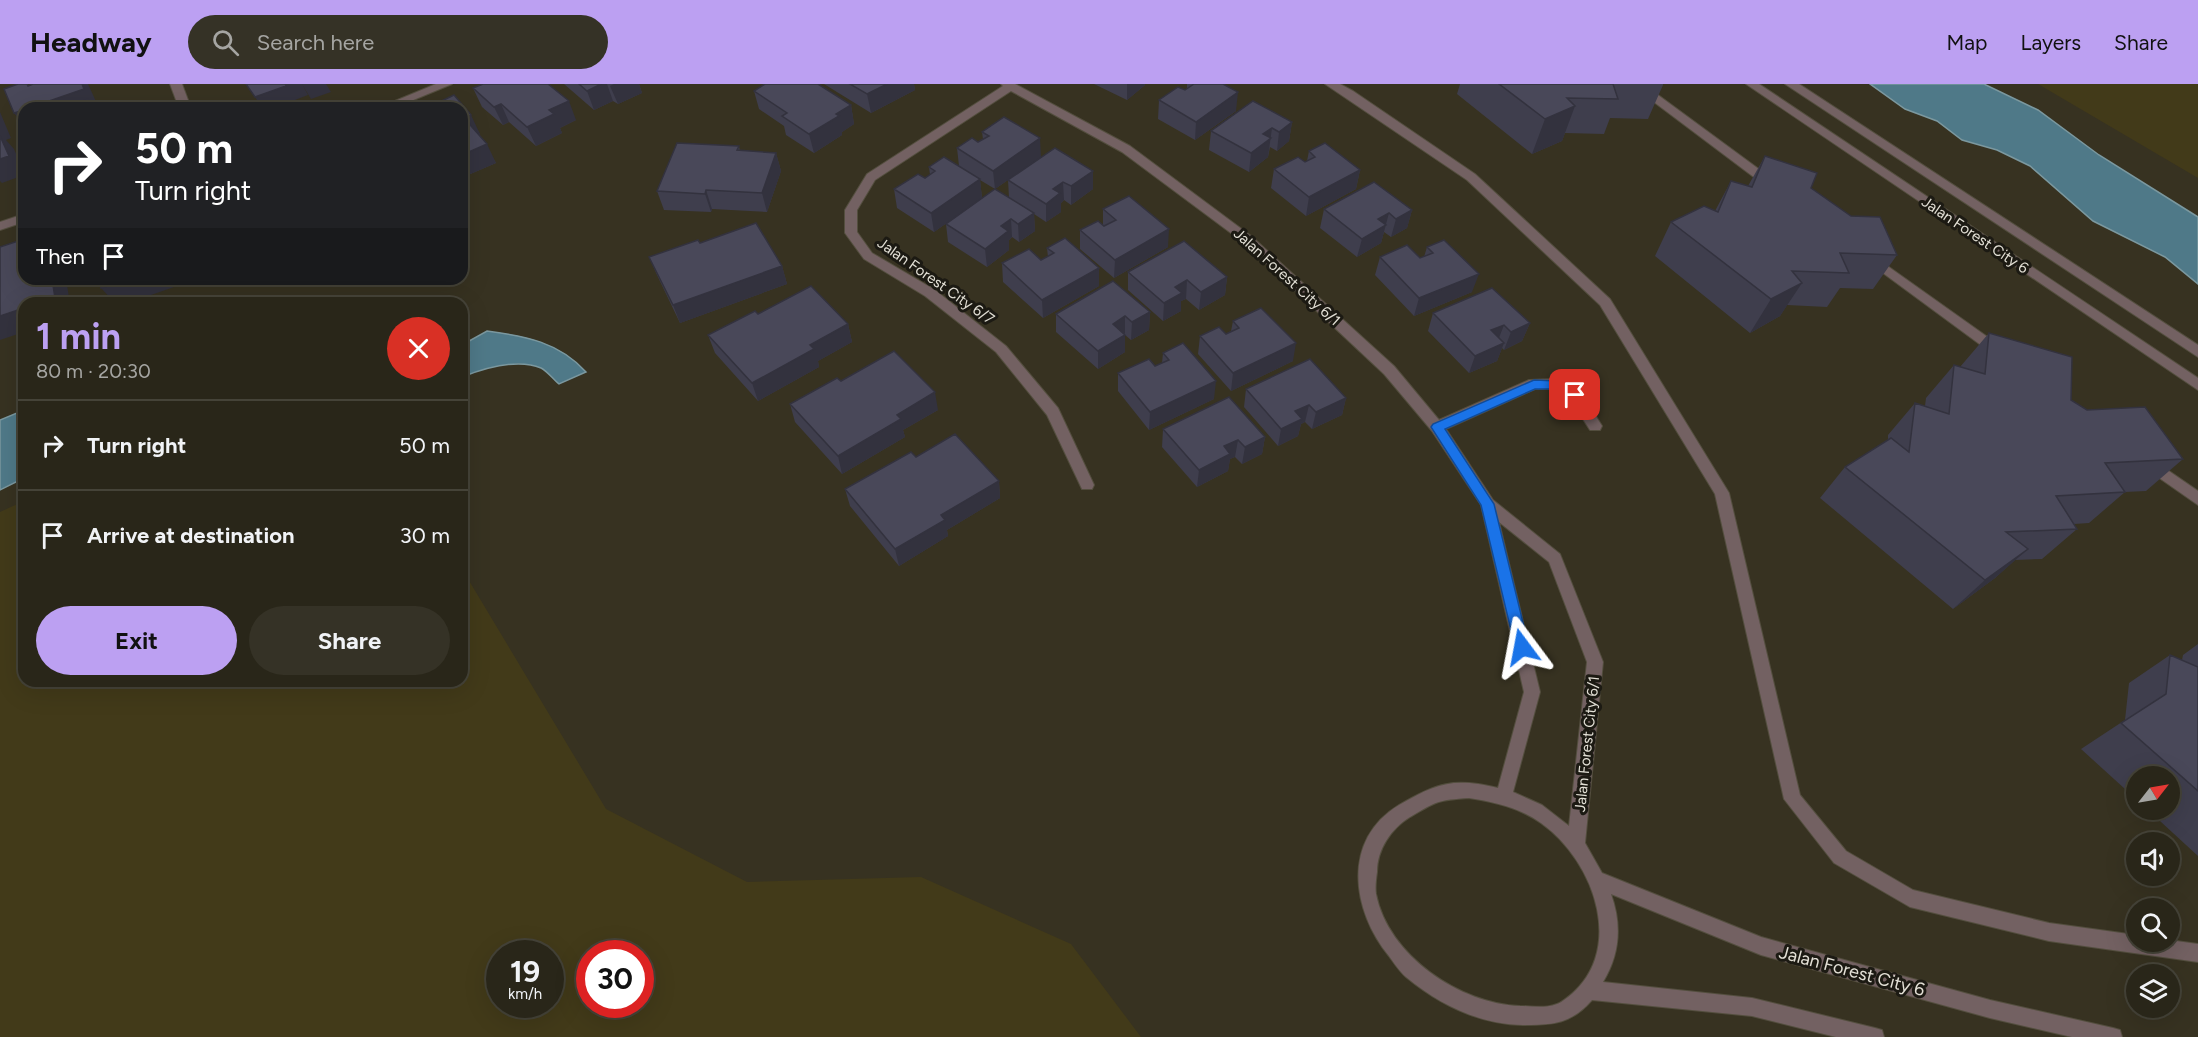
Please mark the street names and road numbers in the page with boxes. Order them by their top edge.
street label: Jalan Forest City 6 [1918,193,2032,278]
street label: Jalan Forest City 6/1 [1230,225,1344,329]
street label: Jalan Forest City 6/7 [874,234,998,328]
street label: Jalan Forest City 6/1 [1571,675,1603,813]
street label: Jalan Forest City 6 [1777,941,1927,1001]

